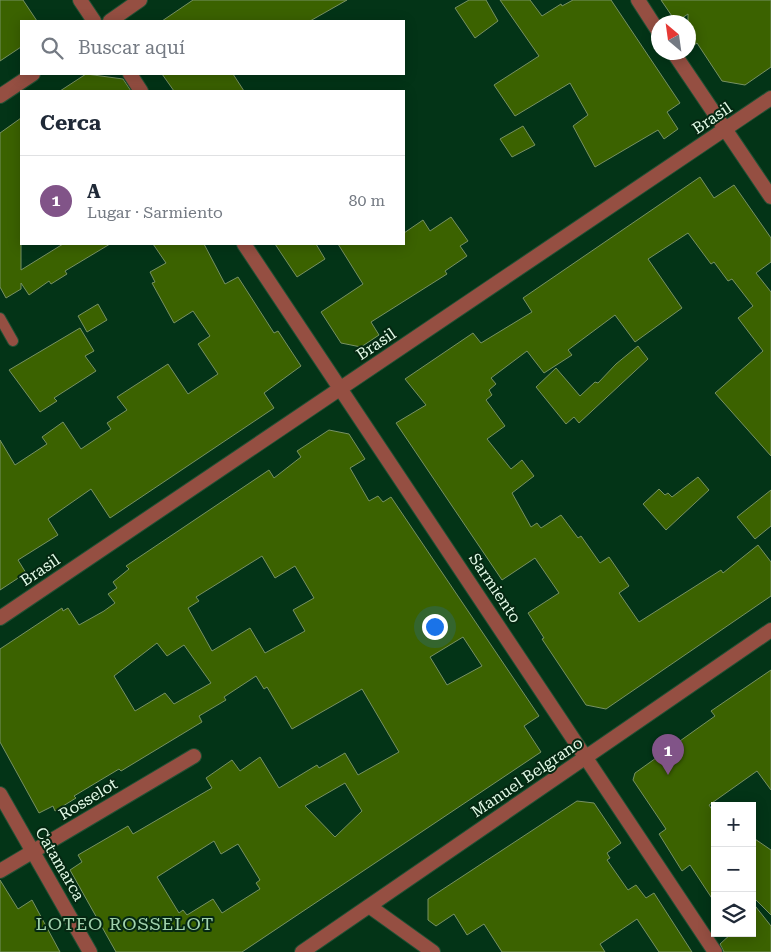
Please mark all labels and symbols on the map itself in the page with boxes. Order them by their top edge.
north arrow [651,15,696,60]
street label: Brasil [689,98,735,138]
street label: Brasil [353,324,399,364]
street label: Brasil [17,550,63,590]
street label: Sarmiento [465,550,525,627]
your location [422,614,448,640]
street label: Manuel Belgrano [468,733,586,821]
pin: 1 [652,734,684,775]
street label: Rosselot [55,774,121,824]
street label: Catamarca [31,824,89,904]
district label: LOTEO ROSSELOT [36,913,214,934]

